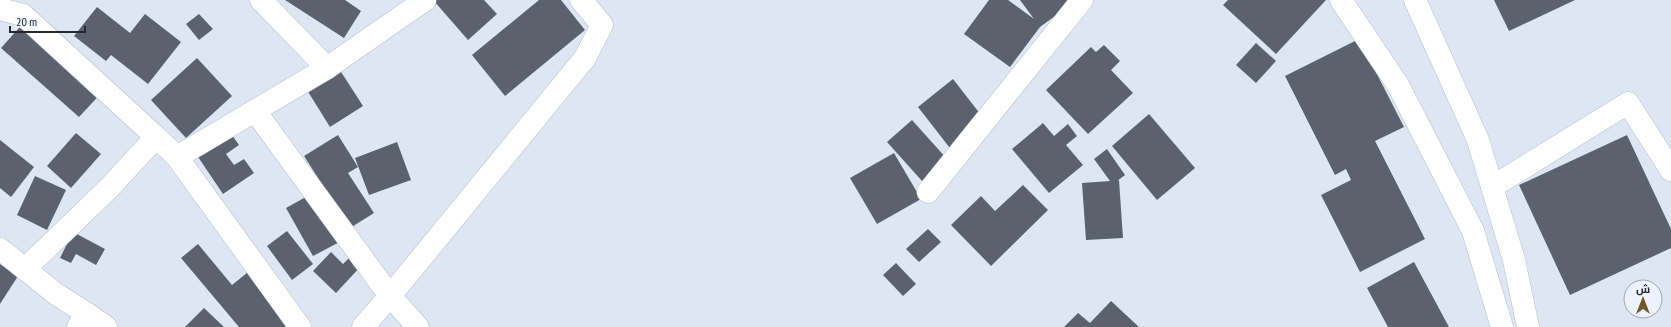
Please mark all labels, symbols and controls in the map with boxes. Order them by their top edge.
scale bar [10,8,85,34]
text: 20 m [16,14,37,29]
north arrow [1623,279,1663,319]
text: ش [1636,282,1650,296]

